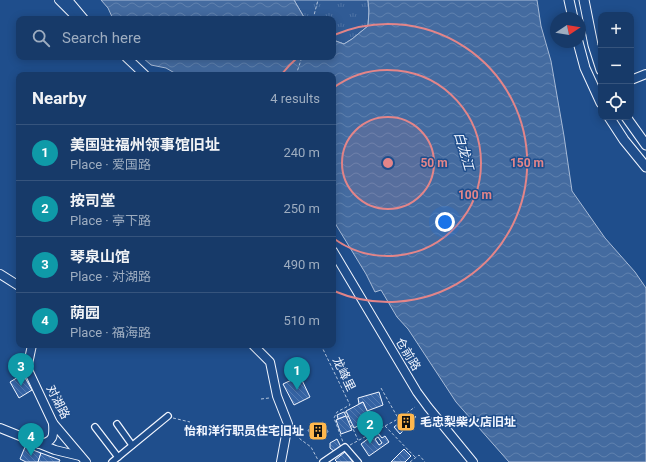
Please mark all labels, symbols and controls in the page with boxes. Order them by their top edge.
north arrow [550,12,586,48]
map controls [598,12,634,120]
button: + [598,12,634,48]
search box [16,16,336,60]
icon: search [30,27,52,49]
text: Search here [62,29,141,47]
button: − [598,48,634,84]
button: locate [598,84,634,120]
text: Nearby [32,88,87,108]
text: 4 results [270,91,320,106]
water label: 白龙江 [451,130,477,174]
text: 美国驻福州领事馆旧址 [70,136,220,154]
text: 1 [41,145,49,160]
text: 240 m [283,145,320,160]
centre of rings [381,156,395,170]
text: 50 m [420,156,448,170]
text: 150 m [510,156,544,170]
text: Place · 爱国路 [70,157,151,172]
text: 100 m [458,188,492,202]
text: 按司堂 [70,192,115,210]
text: 2 [41,201,49,216]
text: 250 m [283,201,320,216]
your location [435,212,455,232]
text: Place · 亭下路 [70,213,151,228]
text: 琴泉山馆 [70,248,130,266]
text: 3 [41,257,49,272]
text: 490 m [283,257,320,272]
text: Place · 对湖路 [70,269,151,284]
text: 荫园 [70,304,100,322]
text: 4 [41,313,49,328]
text: 510 m [283,313,320,328]
text: Place · 福海路 [70,325,151,340]
street label: 仓前路 [393,335,423,373]
pin: 3 [8,353,34,386]
street label: 龙峰里 [330,355,358,393]
pin: 1 [284,357,310,390]
street label: 对湖路 [44,383,72,421]
pin: 2 [357,411,383,444]
building icon: 毛忠梨柴火店旧址 [395,411,417,433]
place label: 毛忠梨柴火店旧址 [420,415,516,429]
building icon: 怡和洋行职员住宅旧址 [307,420,329,442]
pin: 4 [18,423,44,456]
place label: 怡和洋行职员住宅旧址 [184,424,304,438]

